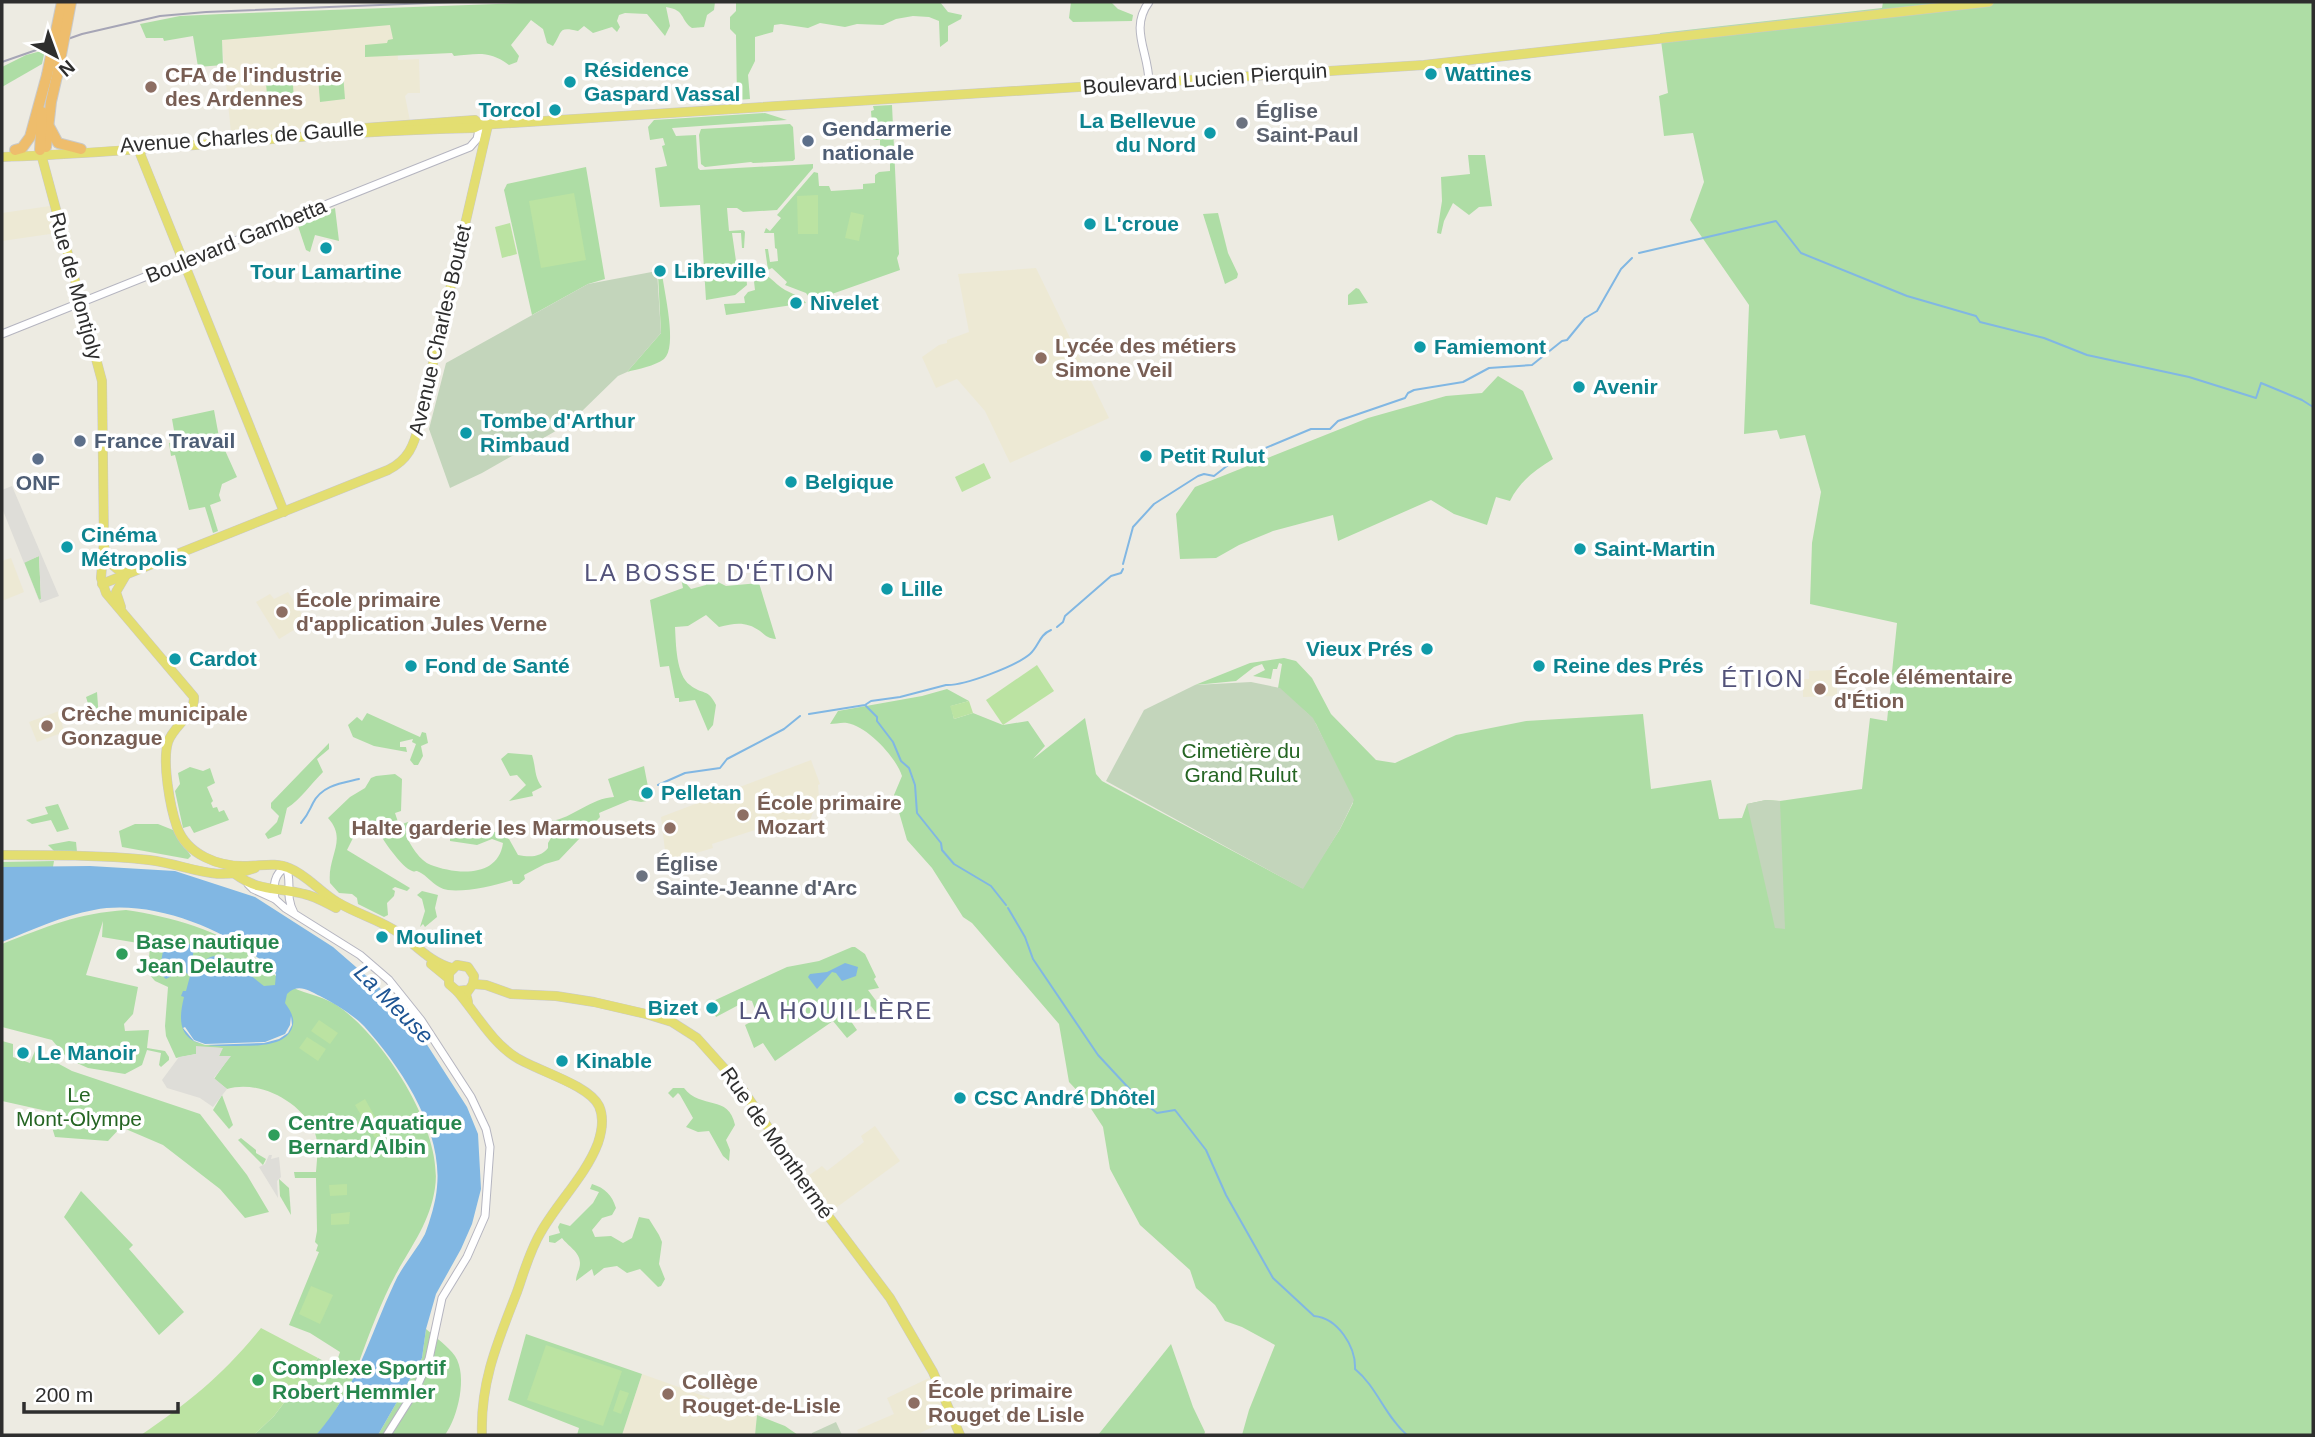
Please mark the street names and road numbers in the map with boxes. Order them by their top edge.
street label: Boulevard Lucien Pierquin [1082,58,1328,99]
street label: Avenue Charles de Gaulle [119,116,365,157]
street label: Boulevard Gambetta [142,194,330,287]
street label: Rue de Montjoly [46,210,107,363]
street label: Avenue Charles Boutet [404,222,475,438]
street label: Rue de Monthermé [716,1062,838,1223]

